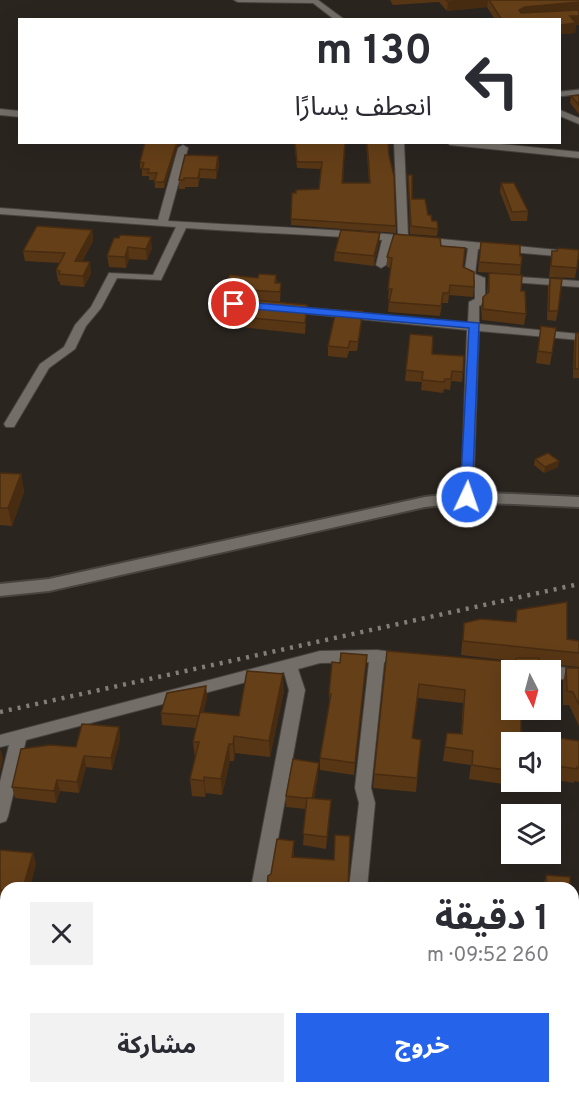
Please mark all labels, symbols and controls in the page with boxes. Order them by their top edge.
text: 130 m [316,26,432,79]
icon: left [453,42,531,120]
text: انعطف يسارًا [295,91,432,125]
pin [208,278,259,329]
icon: arrive [217,287,250,320]
position arrow [435,465,499,529]
north arrow [501,660,561,720]
map controls [501,660,561,864]
button: sound [501,732,561,792]
button: layers [501,804,561,864]
text: 1 دقيقة [435,897,549,943]
button: close [30,902,93,965]
text: 260 m · 09:52 [427,943,549,969]
button: مشاركة [30,1013,284,1082]
button: خروج [296,1013,549,1082]

